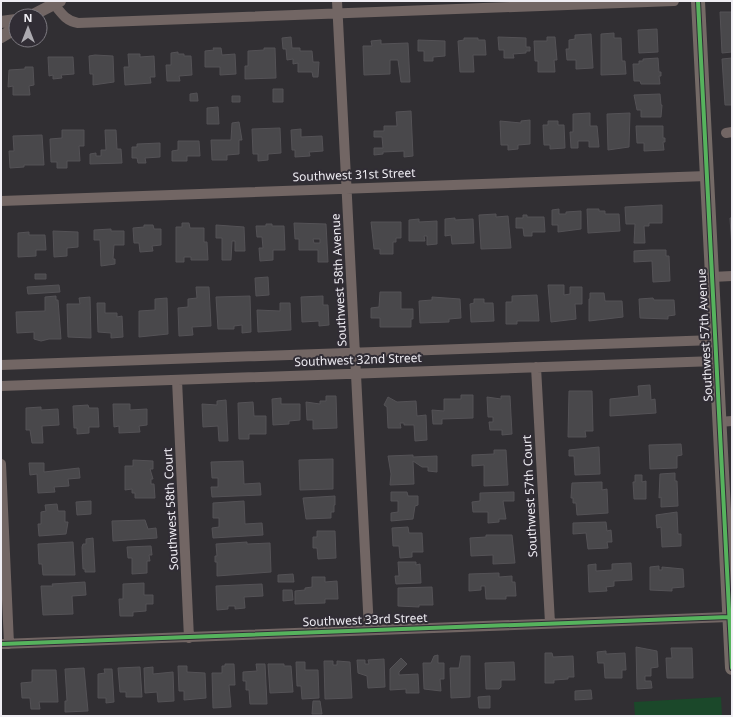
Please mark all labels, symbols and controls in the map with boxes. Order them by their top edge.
north arrow [8,8,48,48]
text: N [24,10,32,25]
street label: Southwest 31st Street [292,164,416,185]
street label: Southwest 58th Avenue [327,213,350,347]
street label: Southwest 57th Avenue [693,268,716,402]
street label: Southwest 32nd Street [294,349,423,370]
street label: Southwest 57th Court [518,434,541,558]
street label: Southwest 58th Court [159,447,182,571]
street label: Southwest 33rd Street [302,609,428,630]

